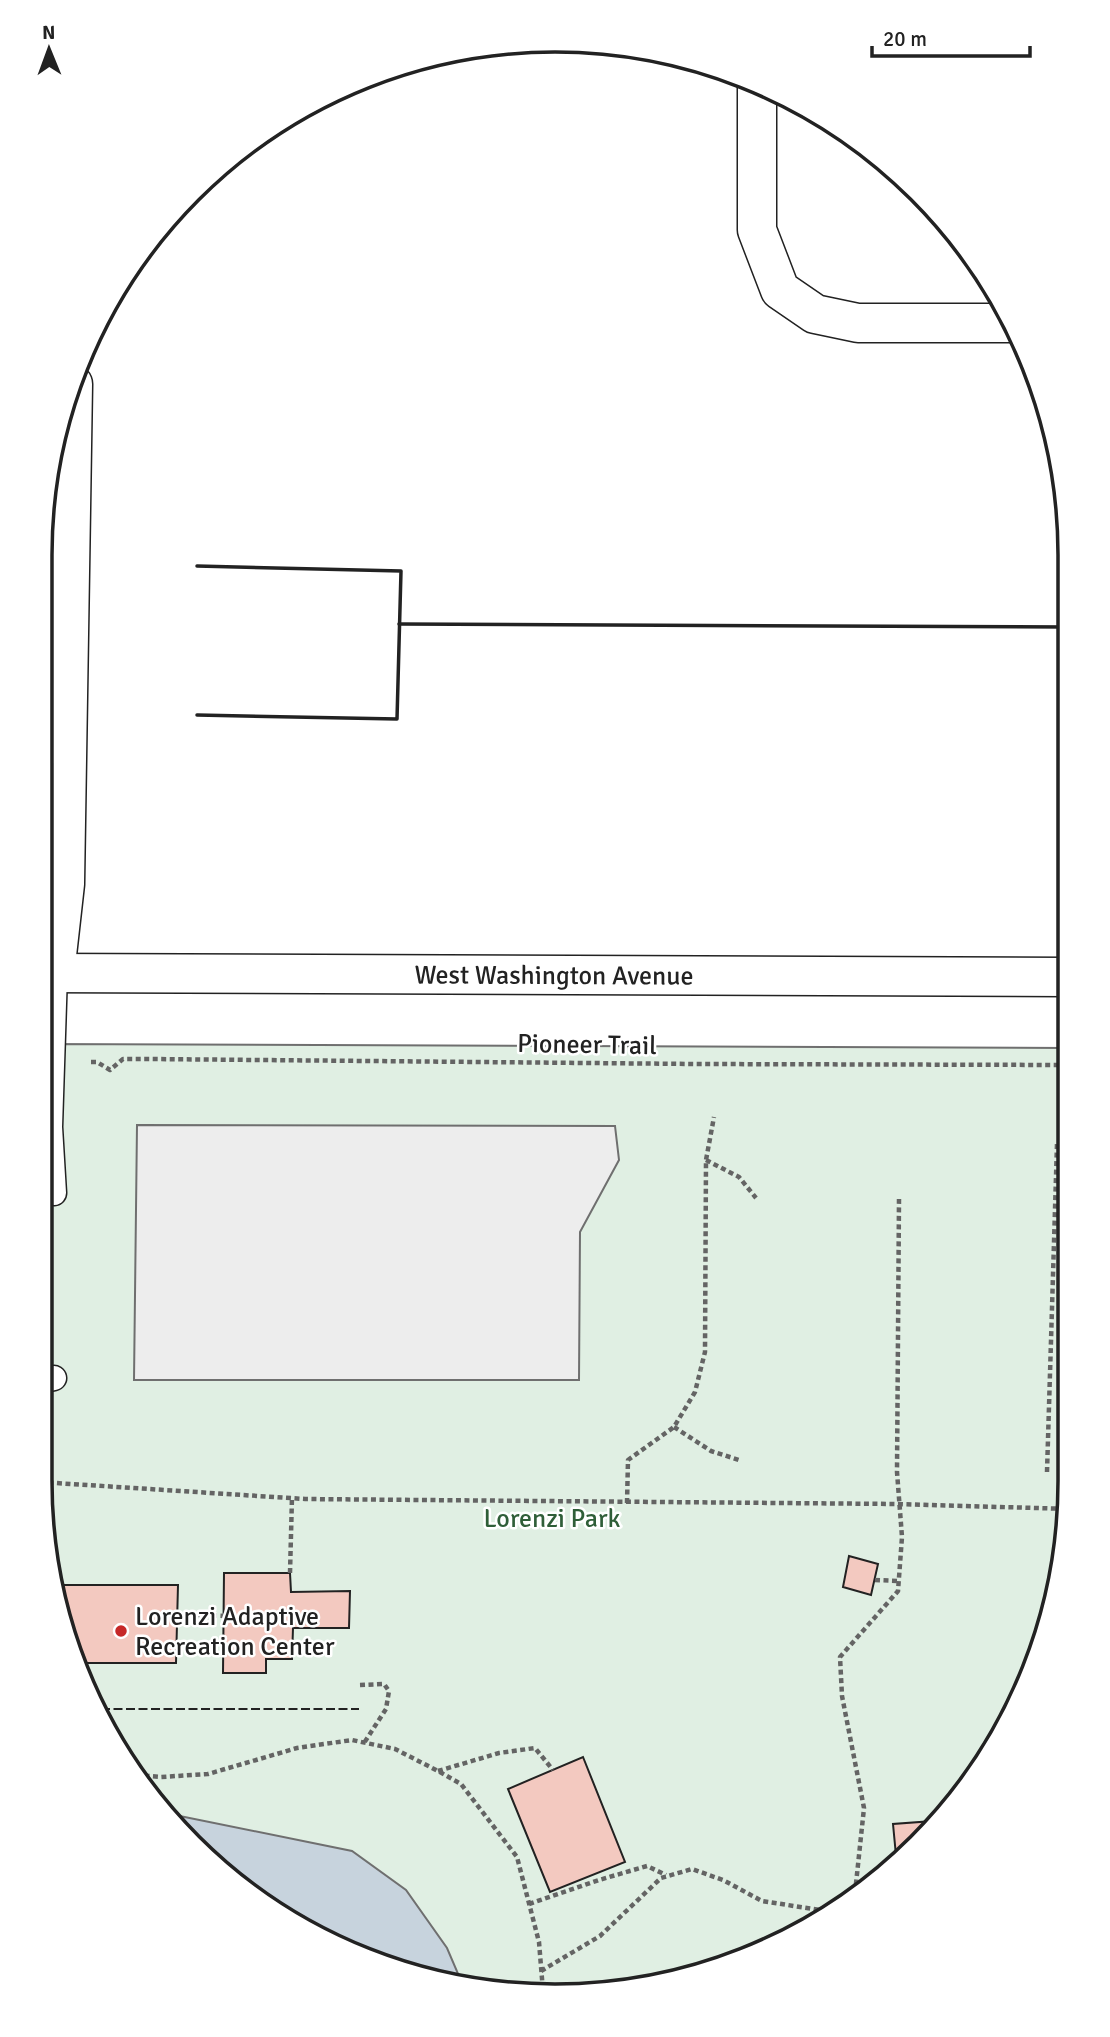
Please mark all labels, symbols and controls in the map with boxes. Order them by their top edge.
north arrow [14,14,84,84]
scale bar [872,14,1030,58]
text: N [42,21,56,45]
text: 20 m [883,26,927,52]
street label: West Washington Avenue [414,959,694,993]
street label: Pioneer Trail [517,1028,657,1062]
park label: Lorenzi Park [483,1503,621,1535]
place label: Lorenzi Adaptive Recreation Center [135,1601,335,1663]
marker: Lorenzi Adaptive Recreation Center [113,1623,129,1639]

